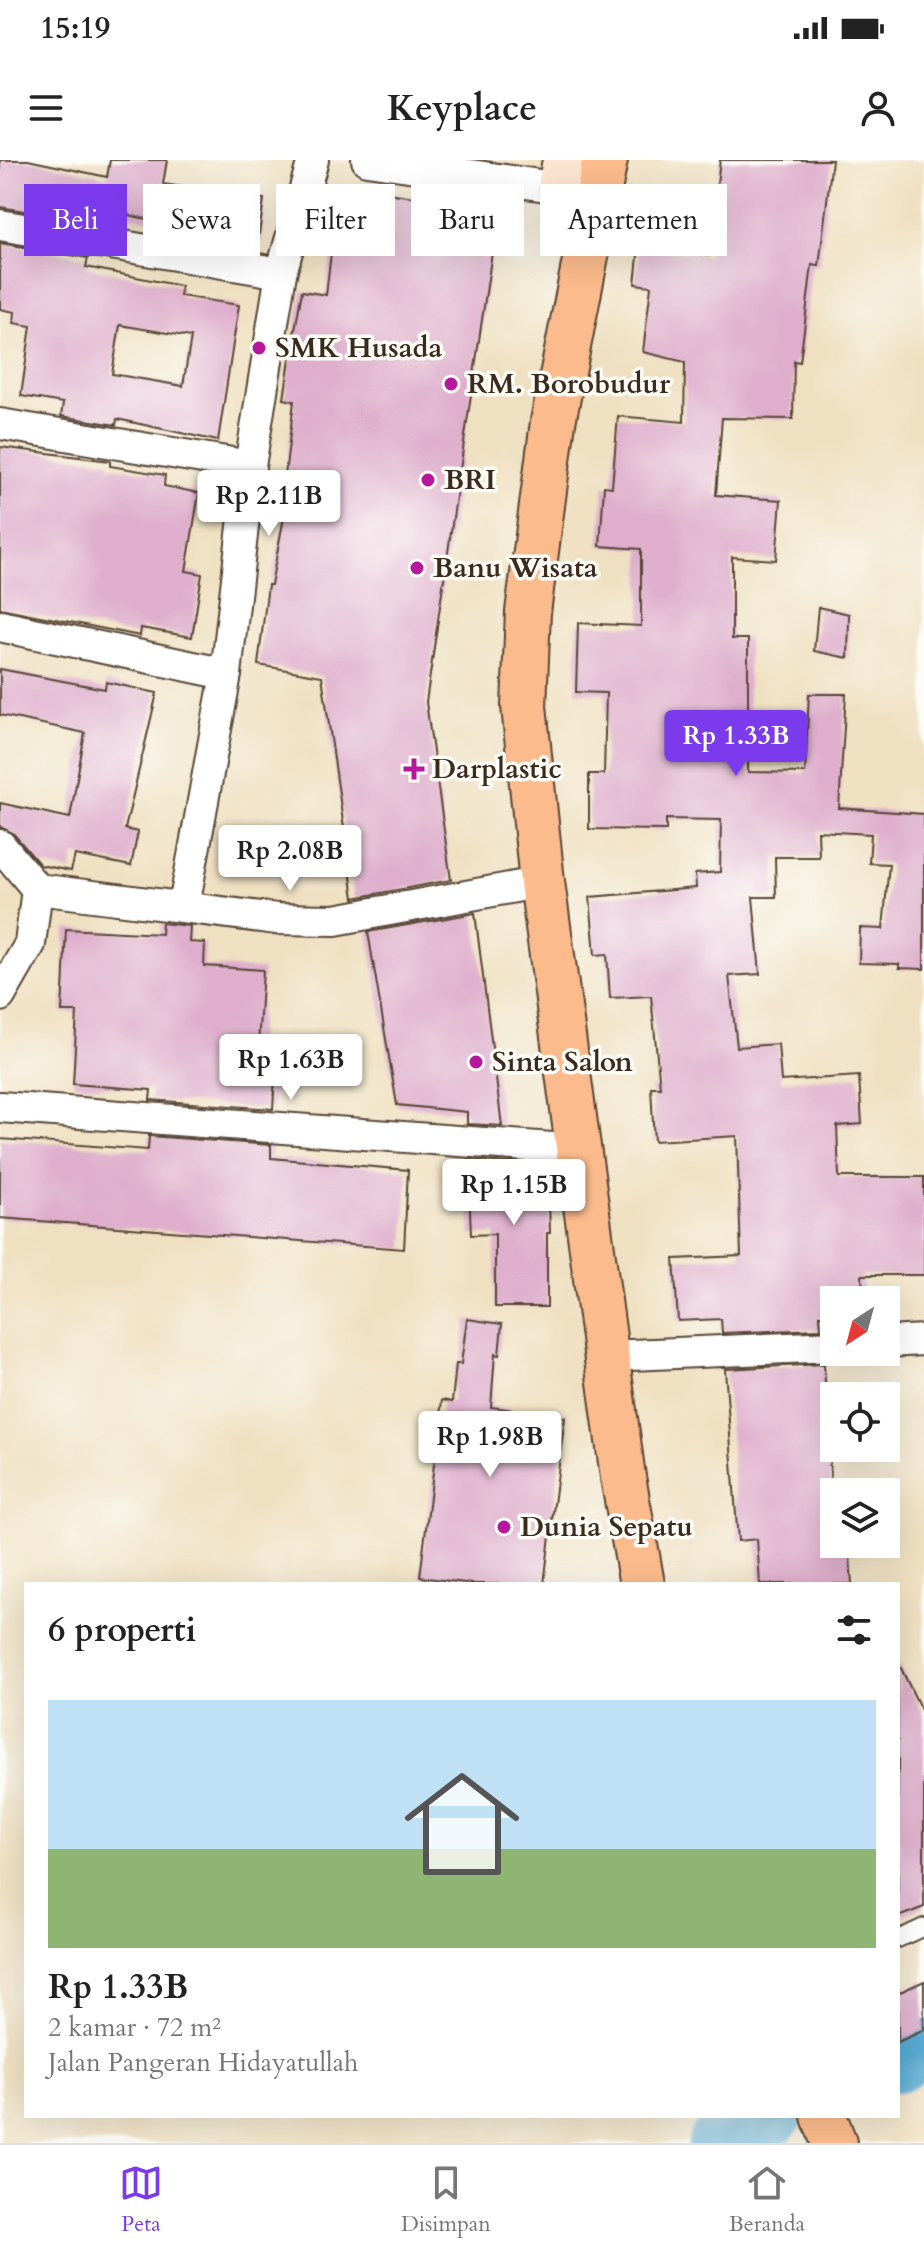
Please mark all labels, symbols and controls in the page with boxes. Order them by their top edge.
text: 15:19 [40,8,110,49]
text: Keyplace [387,84,537,133]
icon: menu [24,86,68,130]
icon: person [856,86,900,130]
chip: Beli [24,184,127,256]
chip: Sewa [143,184,260,256]
chip: Filter [276,184,395,256]
chip: Baru [411,184,524,256]
chip: Apartemen [540,184,727,256]
place label: SMK Husada [275,329,442,367]
marker: SMK Husada [250,339,268,357]
place label: RM. Borobudur [467,365,671,403]
marker: RM. Borobudur [442,375,460,393]
place label: BRI [444,461,496,499]
pin: Rp 2.11B [186,470,352,538]
marker: BRI [419,471,437,489]
text: Rp 2.11B [215,478,323,513]
place label: Banu Wisata [433,549,598,587]
marker: Banu Wisata [408,559,426,577]
pin: Rp 1.33B [653,710,819,778]
text: Rp 1.33B [682,718,790,753]
place label: Darplastic [432,750,562,788]
marker: Darplastic [403,758,425,780]
pin: Rp 2.08B [207,825,373,893]
text: Rp 2.08B [236,833,344,868]
pin: Rp 1.63B [208,1034,374,1102]
text: Rp 1.63B [237,1042,345,1077]
place label: Sinta Salon [492,1043,633,1081]
marker: Sinta Salon [467,1053,485,1071]
pin: Rp 1.15B [431,1159,597,1227]
text: Rp 1.15B [460,1167,568,1202]
north arrow [820,1286,900,1366]
map controls [820,1286,900,1558]
button: locate [820,1382,900,1462]
pin: Rp 1.98B [407,1411,573,1479]
text: Rp 1.98B [436,1419,544,1454]
button: layers [820,1478,900,1558]
place label: Dunia Sepatu [520,1508,693,1546]
marker: Dunia Sepatu [495,1518,513,1536]
text: 6 properti [48,1607,196,1653]
icon: filters [832,1608,876,1652]
icon: home [390,1752,534,1896]
text: Rp 1.33B [48,1964,188,2010]
text: 2 kamar · 72 m² [48,2010,221,2045]
text: Jalan Pangeran Hidayatullah [48,2045,358,2080]
tab: Peta [119,2161,163,2239]
tab: Disimpan [401,2161,491,2239]
tab: Beranda [729,2161,805,2239]

